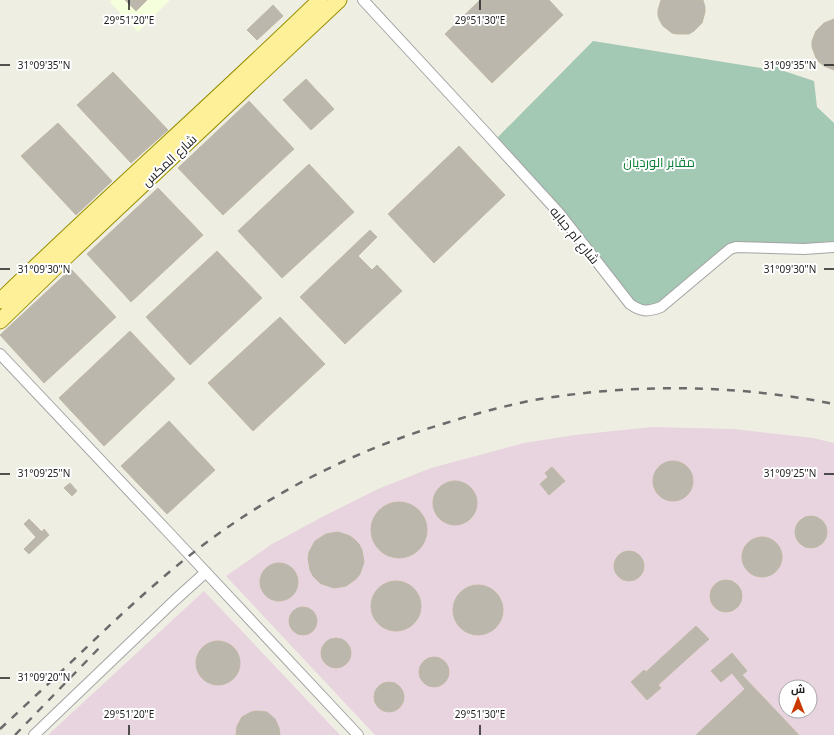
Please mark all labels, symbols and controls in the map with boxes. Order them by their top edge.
text: 29°51'20"E [104,13,154,27]
text: 29°51'30"E [455,13,505,27]
text: 31°09'35"N [18,58,70,72]
text: 31°09'35"N [764,58,816,72]
street label: شارع المكس [138,130,200,190]
park label: مقابر الورديان [623,153,695,171]
street label: شارع ام جبابه [545,202,604,268]
text: 31°09'30"N [18,262,70,276]
text: 31°09'30"N [764,262,816,276]
text: 31°09'25"N [18,466,70,480]
text: 31°09'25"N [764,466,816,480]
text: 31°09'20"N [18,670,70,684]
north arrow [778,679,818,719]
text: ش [791,681,805,696]
text: 29°51'20"E [104,707,154,721]
text: 29°51'30"E [455,707,505,721]

